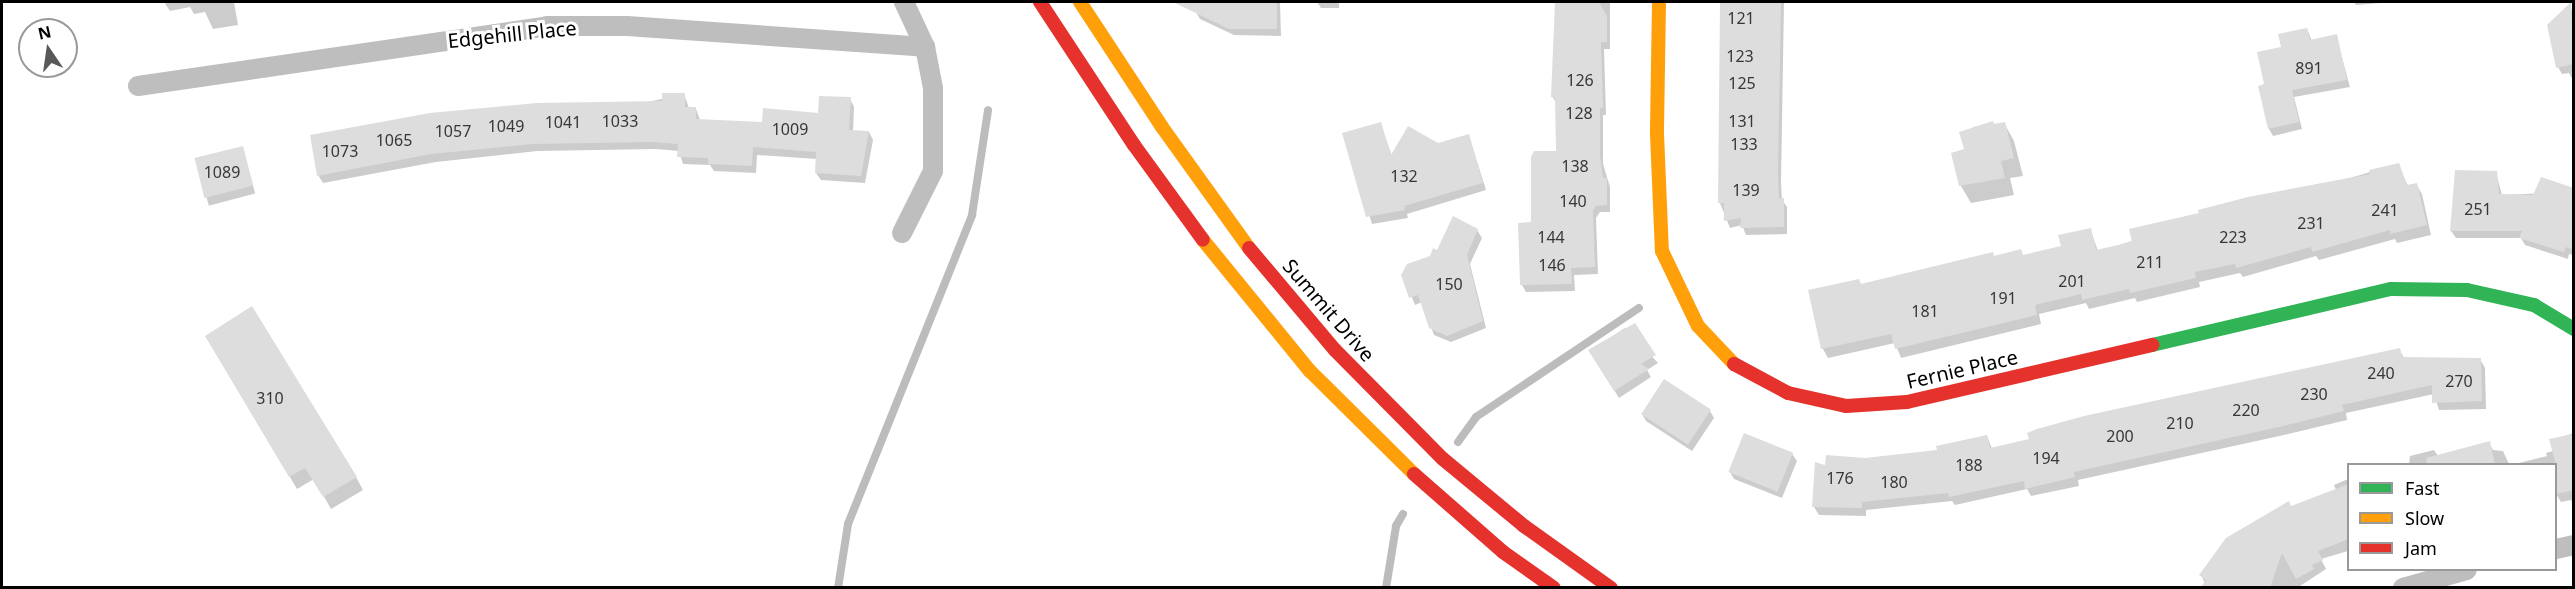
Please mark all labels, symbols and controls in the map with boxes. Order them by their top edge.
house number: 121 [1727,8,1755,28]
street label: Edgehill Place [446,15,578,53]
north arrow [18,18,78,78]
text: N [36,20,53,45]
house number: 123 [1726,46,1754,66]
house number: 891 [2295,58,2323,78]
house number: 126 [1566,70,1594,90]
house number: 125 [1728,73,1756,93]
house number: 128 [1565,103,1593,123]
house number: 1033 [602,111,638,131]
house number: 131 [1728,111,1756,131]
house number: 1041 [545,112,581,132]
house number: 1049 [488,116,524,136]
house number: 1009 [772,119,808,139]
house number: 1057 [435,121,471,141]
house number: 1065 [376,130,412,150]
house number: 133 [1730,134,1758,154]
house number: 1073 [322,141,358,161]
house number: 138 [1561,156,1589,176]
house number: 1089 [204,162,240,182]
house number: 132 [1390,166,1418,186]
house number: 139 [1732,180,1760,200]
house number: 140 [1559,191,1587,211]
house number: 251 [2464,199,2492,219]
house number: 241 [2371,200,2399,220]
house number: 231 [2297,213,2325,233]
house number: 144 [1537,227,1565,247]
house number: 223 [2219,227,2247,247]
house number: 211 [2136,252,2164,272]
street label: Summit Drive [1278,254,1380,366]
house number: 146 [1538,255,1566,275]
house number: 201 [2058,271,2086,291]
house number: 150 [1435,274,1463,294]
house number: 191 [1989,288,2017,308]
house number: 181 [1911,301,1939,321]
street label: Fernie Place [1904,345,2020,393]
house number: 240 [2367,363,2395,383]
house number: 270 [2445,371,2473,391]
house number: 230 [2300,384,2328,404]
house number: 310 [256,388,284,408]
house number: 220 [2232,400,2260,420]
house number: 210 [2166,413,2194,433]
house number: 200 [2106,426,2134,446]
house number: 194 [2032,448,2060,468]
house number: 188 [1955,455,1983,475]
legend [2347,463,2557,571]
house number: 176 [1826,468,1854,488]
house number: 180 [1880,472,1908,492]
text: Fast [2405,476,2440,500]
text: Slow [2405,506,2444,530]
text: Jam [2405,536,2437,560]

